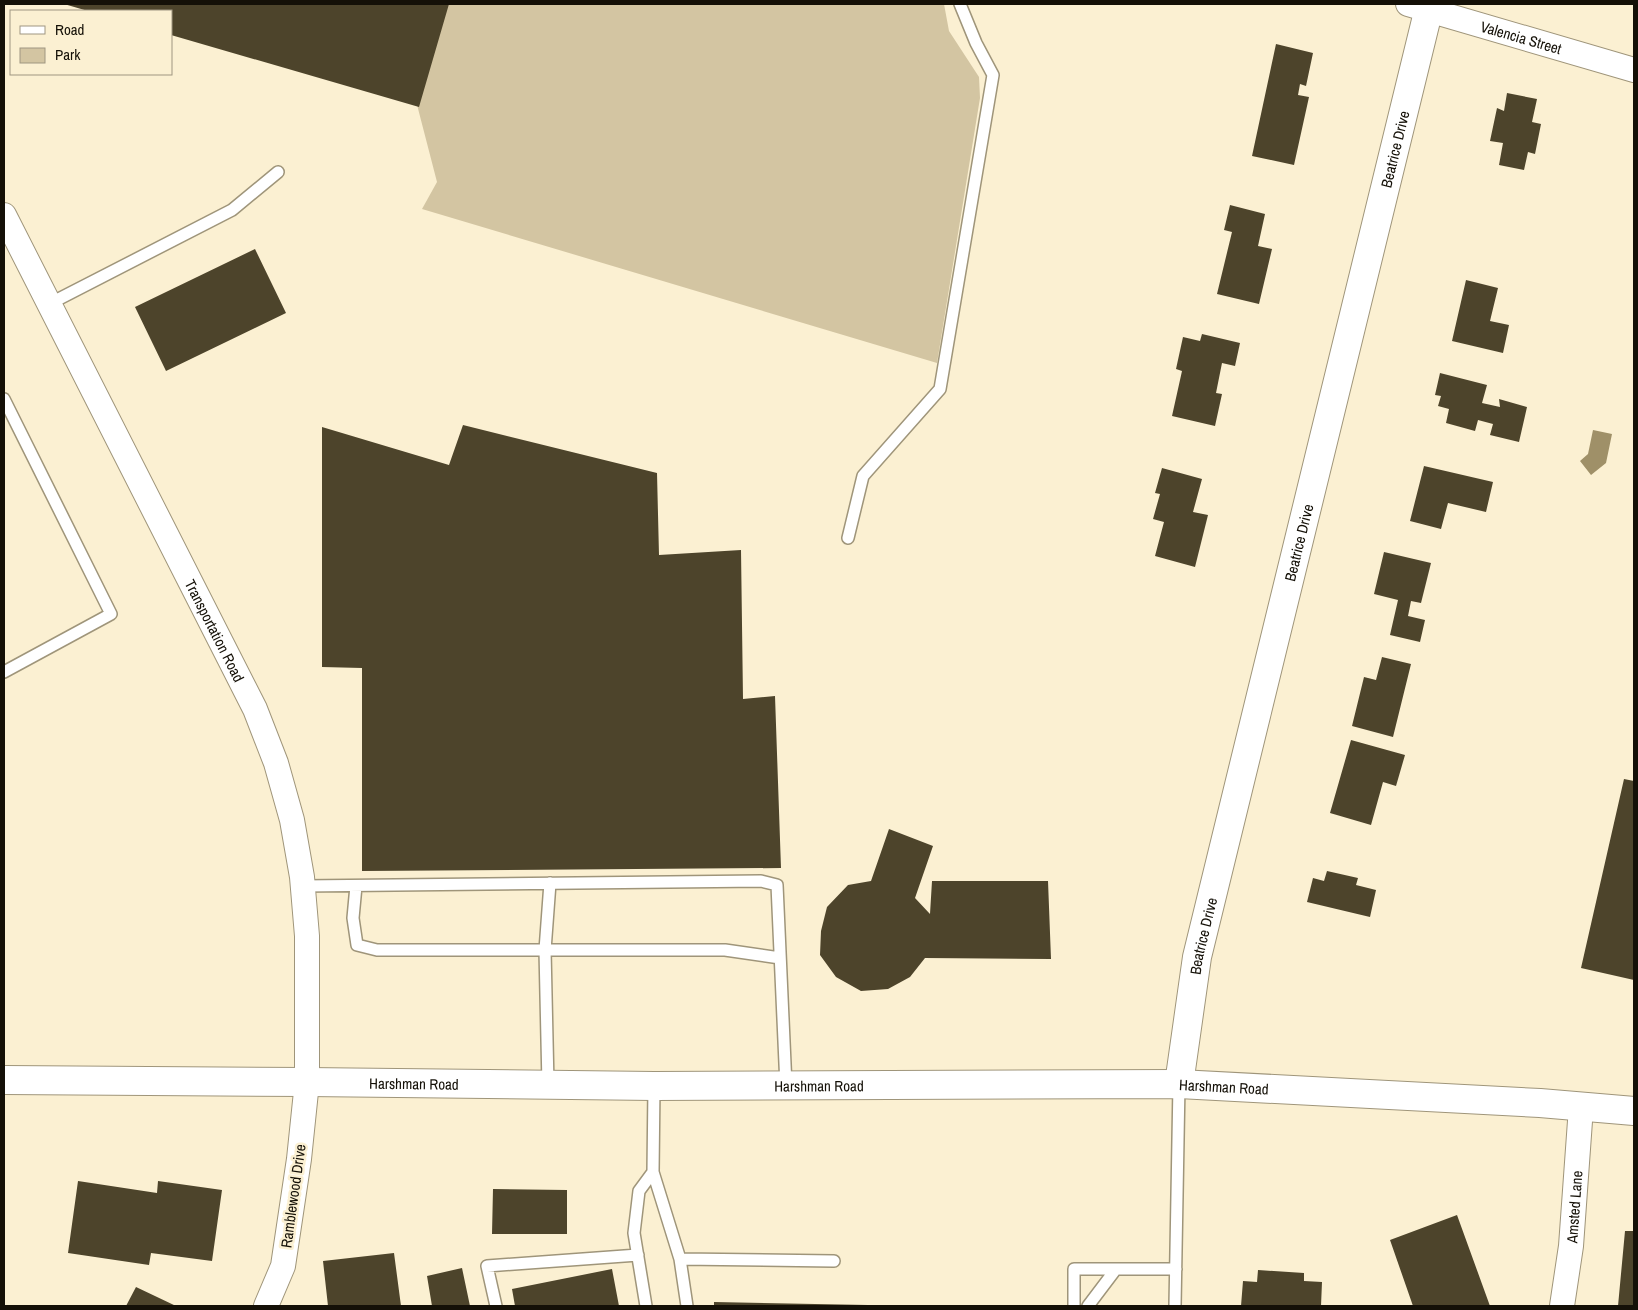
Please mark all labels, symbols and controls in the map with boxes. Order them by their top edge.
legend [10,10,172,75]
street label: Valencia Street [1478,15,1565,59]
text: Road [55,19,84,40]
text: Park [55,44,81,65]
street label: Beatrice Drive [1375,108,1414,190]
street label: Beatrice Drive [1279,502,1318,583]
street label: Transportation Road [180,576,250,685]
street label: Beatrice Drive [1184,895,1222,976]
street label: Harshman Road [369,1072,459,1094]
street label: Harshman Road [1179,1074,1269,1099]
street label: Harshman Road [774,1075,864,1096]
street label: Ramblewood Drive [275,1143,311,1249]
street label: Amsted Lane [1561,1170,1587,1245]

